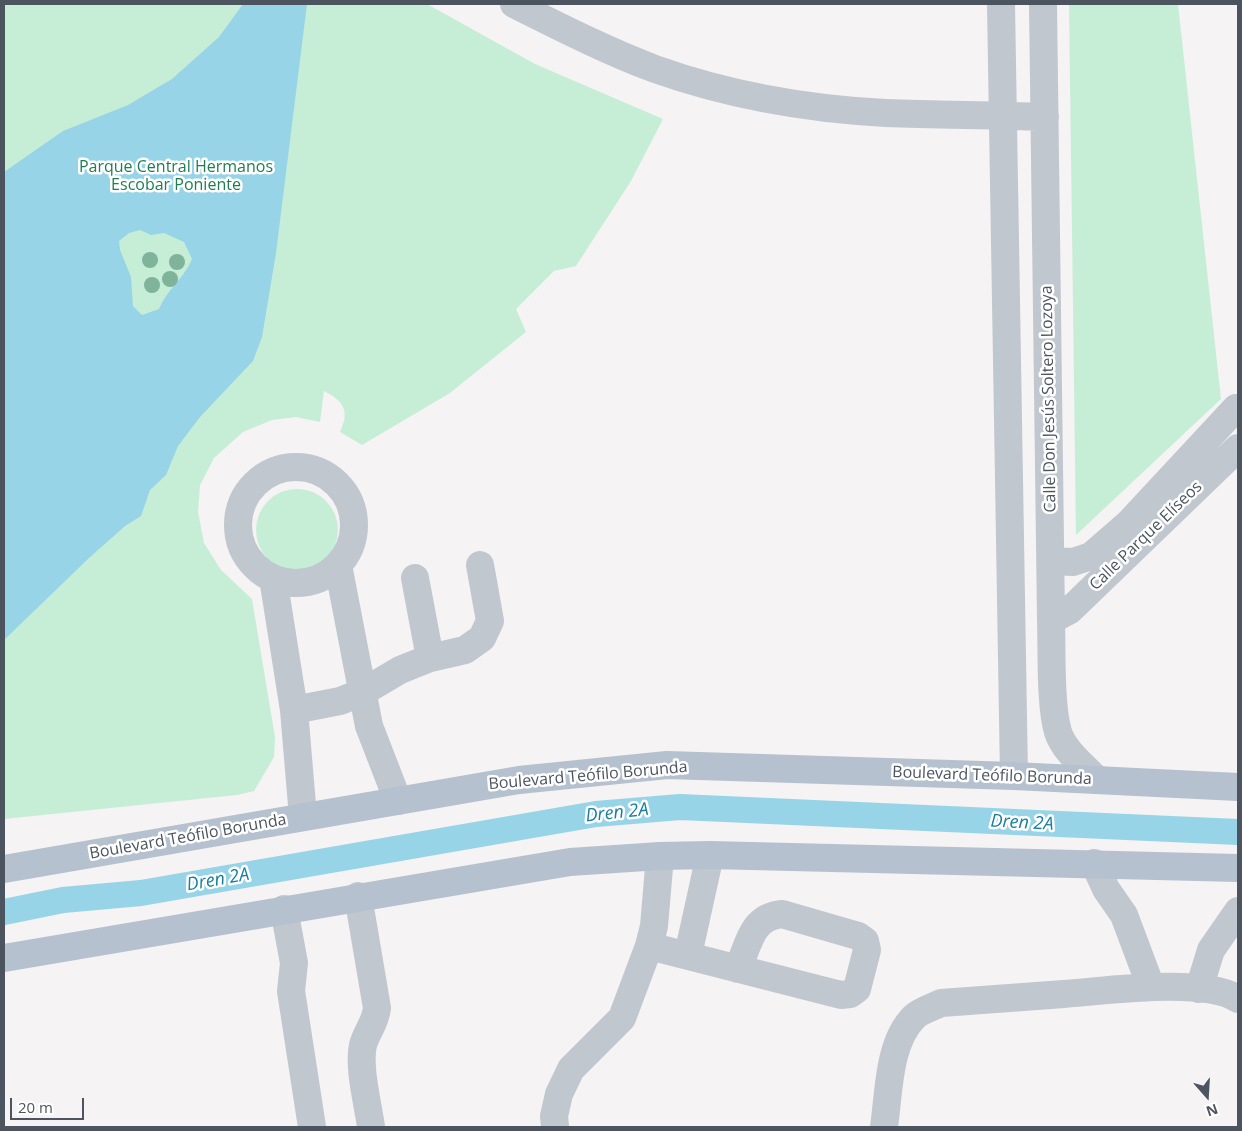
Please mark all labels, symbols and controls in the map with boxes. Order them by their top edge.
park label: Parque Central Hermanos Escobar Poniente [79,157,273,195]
street label: Calle Don Jesús Soltero Lozoya [1037,285,1061,513]
street label: Calle Parque Elíseos [1086,477,1206,595]
street label: Boulevard Teófilo Borunda [488,758,688,794]
street label: Boulevard Teófilo Borunda [892,763,1092,789]
water label: Dren 2A [584,799,650,827]
street label: Boulevard Teófilo Borunda [88,810,288,864]
water label: Dren 2A [990,811,1054,835]
water label: Dren 2A [185,864,251,896]
north arrow [1182,1071,1232,1121]
scale bar [12,1088,86,1120]
text: 20 m [18,1097,53,1117]
text: N [1204,1100,1221,1121]

